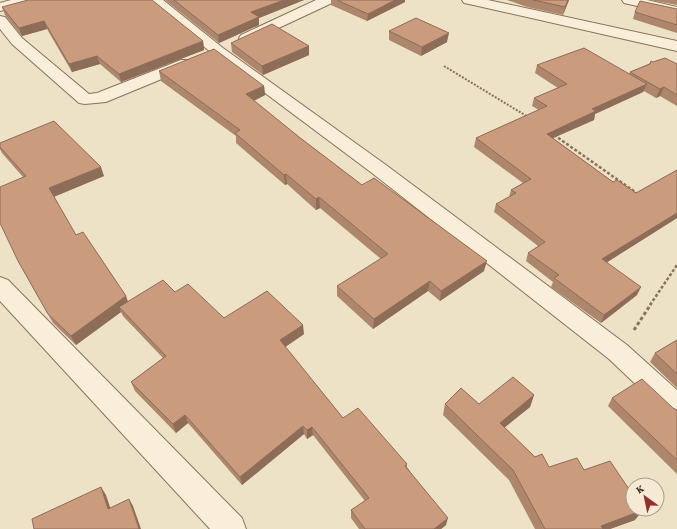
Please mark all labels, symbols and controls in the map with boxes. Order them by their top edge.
north arrow [625,477,665,517]
text: K [633,481,647,496]

